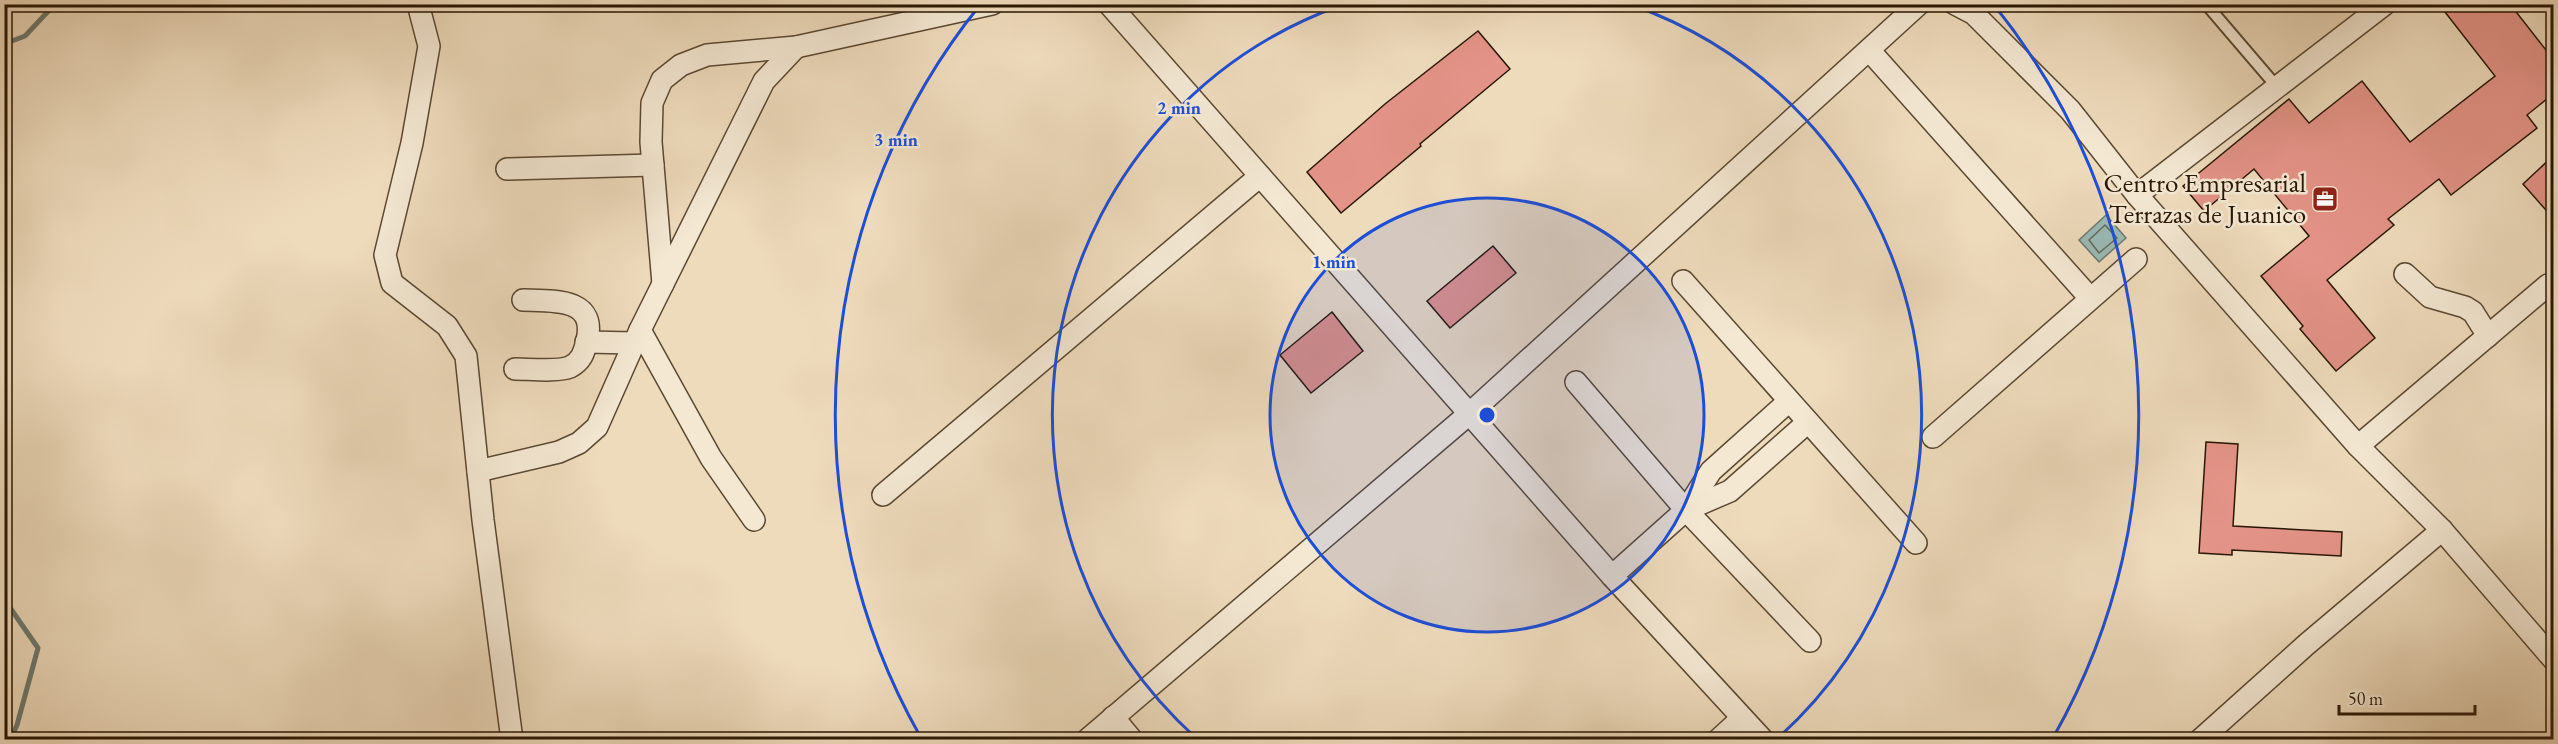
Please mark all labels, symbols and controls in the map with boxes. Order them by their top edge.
text: 2 min [1157,96,1201,119]
text: 3 min [874,128,918,151]
place label: Centro Empresarial Terrazas de Juanico [2104,165,2306,231]
office icon: Centro Empresarial Terrazas de Juanico [2310,184,2340,214]
text: 1 min [1312,250,1356,273]
centre of rings [1477,405,1497,425]
scale bar [2339,678,2476,716]
text: 50 m [2348,687,2383,710]

